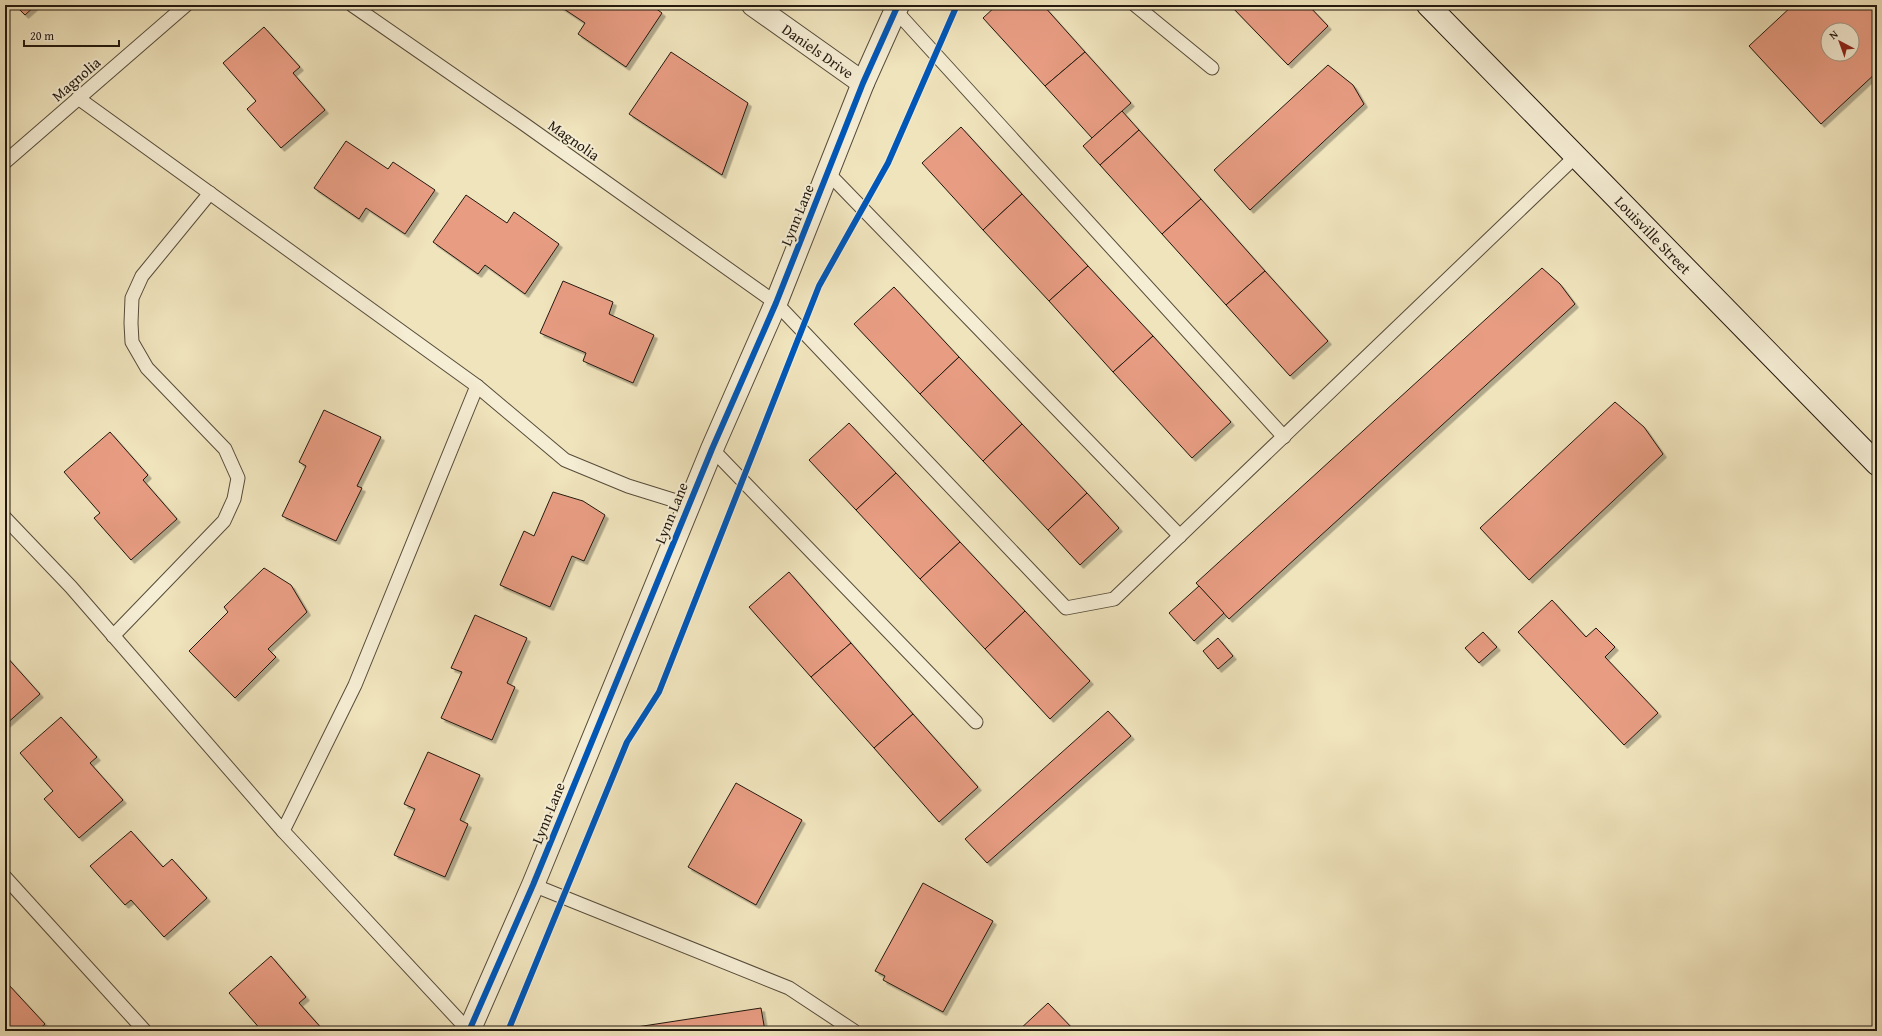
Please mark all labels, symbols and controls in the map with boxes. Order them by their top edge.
street label: Daniels Drive [778,19,858,83]
scale bar [24,22,119,48]
north arrow [1820,22,1860,62]
text: N [1825,26,1842,43]
text: 20 m [30,27,54,44]
street label: Magnolia [47,52,105,106]
street label: Magnolia [544,115,604,165]
street label: Lynn Lane [775,181,819,249]
street label: Louisville Street [1610,191,1696,279]
street label: Lynn Lane [649,479,693,547]
street label: Lynn Lane [526,779,570,847]

